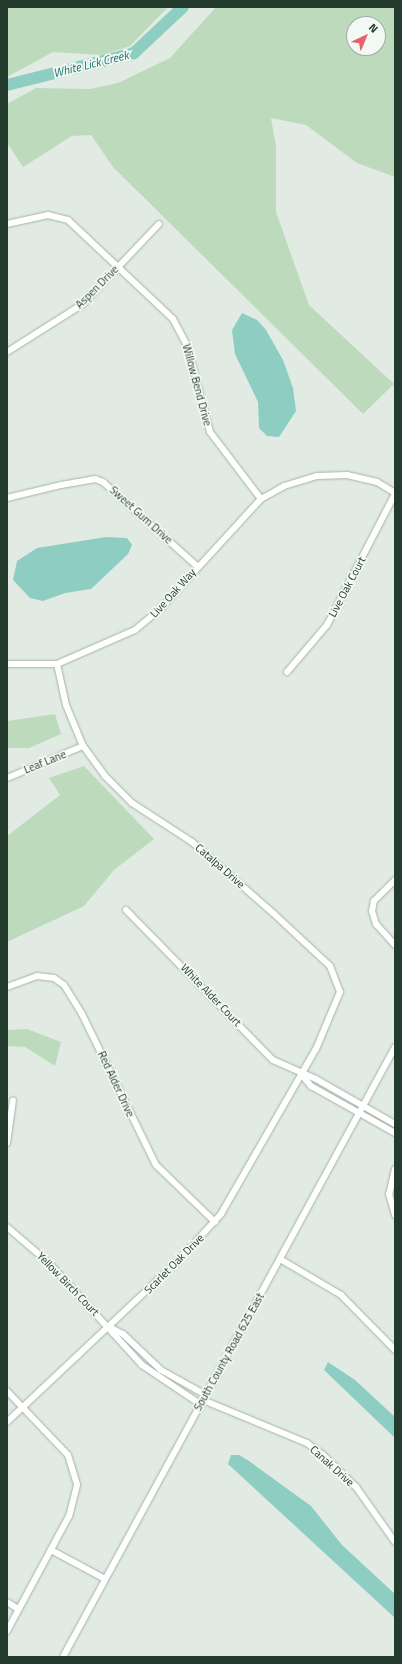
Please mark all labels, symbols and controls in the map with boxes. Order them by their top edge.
north arrow [346,16,386,56]
text: N [365,20,382,36]
water label: White Lick Creek [52,48,130,80]
street label: Aspen Drive [73,263,121,311]
street label: Willow Bend Drive [180,343,214,427]
street label: Sweet Gum Drive [107,483,175,547]
street label: Live Oak Court [326,555,368,619]
street label: Live Oak Way [147,566,199,620]
street label: Leaf Lane [22,748,68,776]
street label: Catalpa Drive [193,841,247,891]
street label: White Alder Court [178,961,244,1029]
street label: Red Alder Drive [95,1049,137,1119]
street label: Scarlet Oak Drive [141,1231,207,1297]
street label: Yellow Birch Court [34,1249,102,1319]
street label: South County Road 625 East [191,1291,267,1413]
street label: Canak Drive [307,1443,357,1489]

